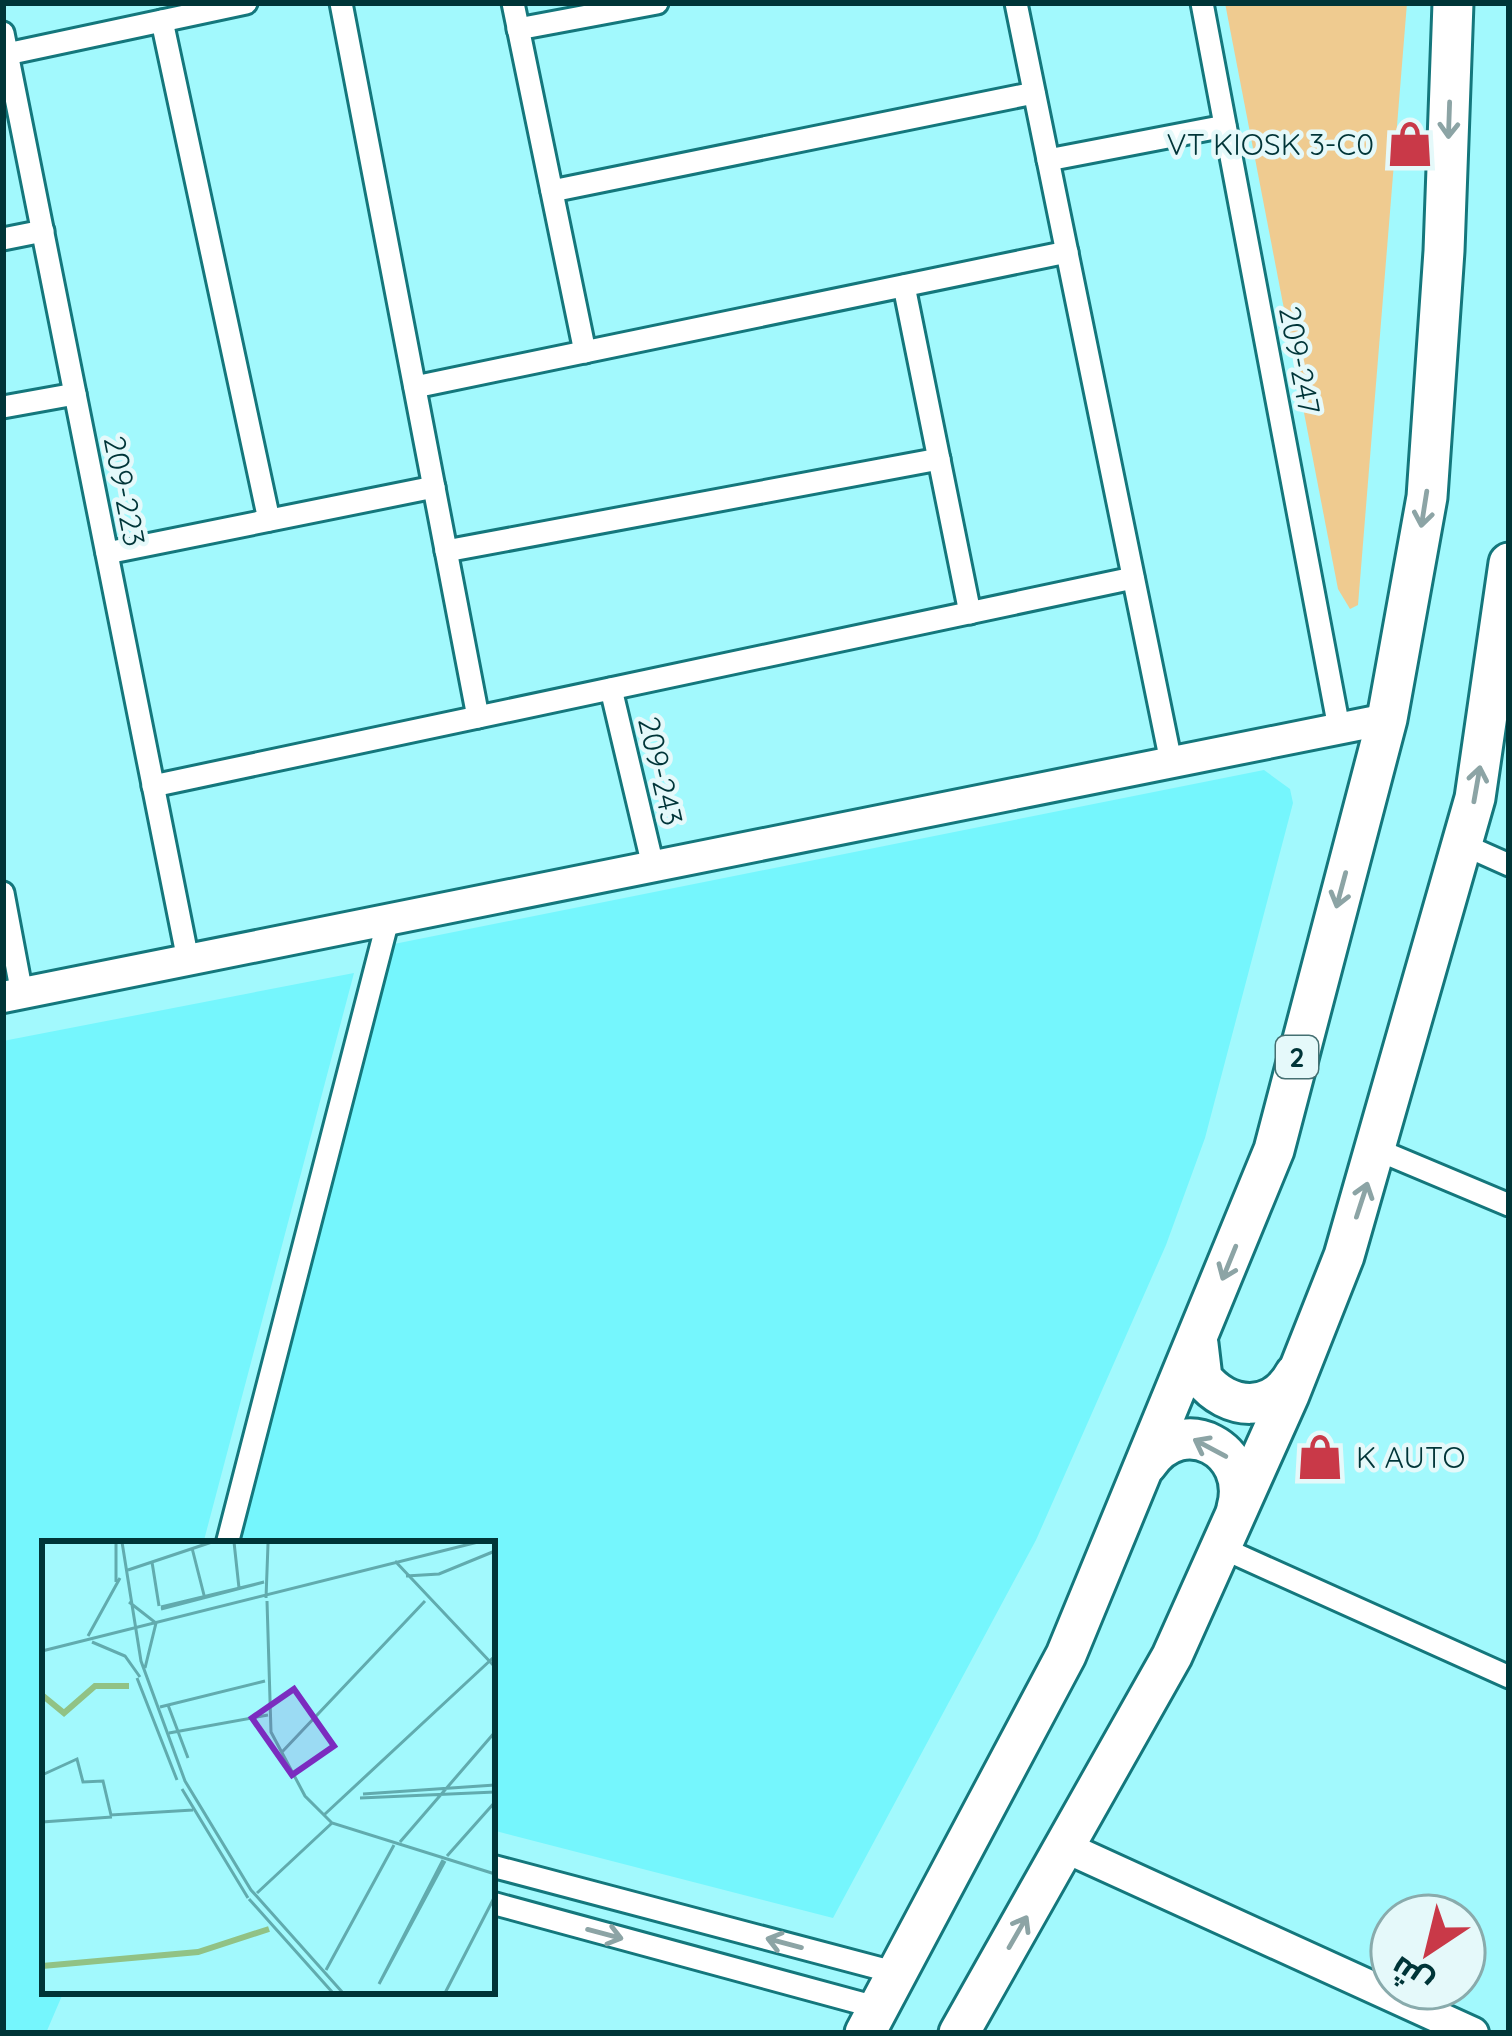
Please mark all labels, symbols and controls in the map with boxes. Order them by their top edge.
one-way arrow [1437,100,1460,139]
shop icon: VT KIOSK 3-C0 [1385,119,1435,169]
place label: VT KIOSK 3-C0 [1167,125,1374,163]
street label: 209-247 [1271,303,1329,417]
street label: 209-223 [96,432,154,550]
one-way arrow [1412,489,1435,528]
street label: 209-243 [630,713,692,829]
one-way arrow [1466,765,1489,804]
one-way arrow [1328,870,1350,908]
road number: 2 [1276,1036,1318,1078]
one-way arrow [1352,1182,1374,1220]
one-way arrow [1217,1243,1239,1280]
shop icon: K AUTO [1295,1432,1345,1482]
one-way arrow [1193,1436,1228,1459]
place label: K AUTO [1356,1438,1465,1476]
inset map [42,1541,495,1994]
north arrow [1368,1892,1488,2012]
one-way arrow [1006,1915,1030,1950]
one-way arrow [585,1924,623,1946]
one-way arrow [766,1931,804,1953]
text: ش [1381,1948,1440,2006]

